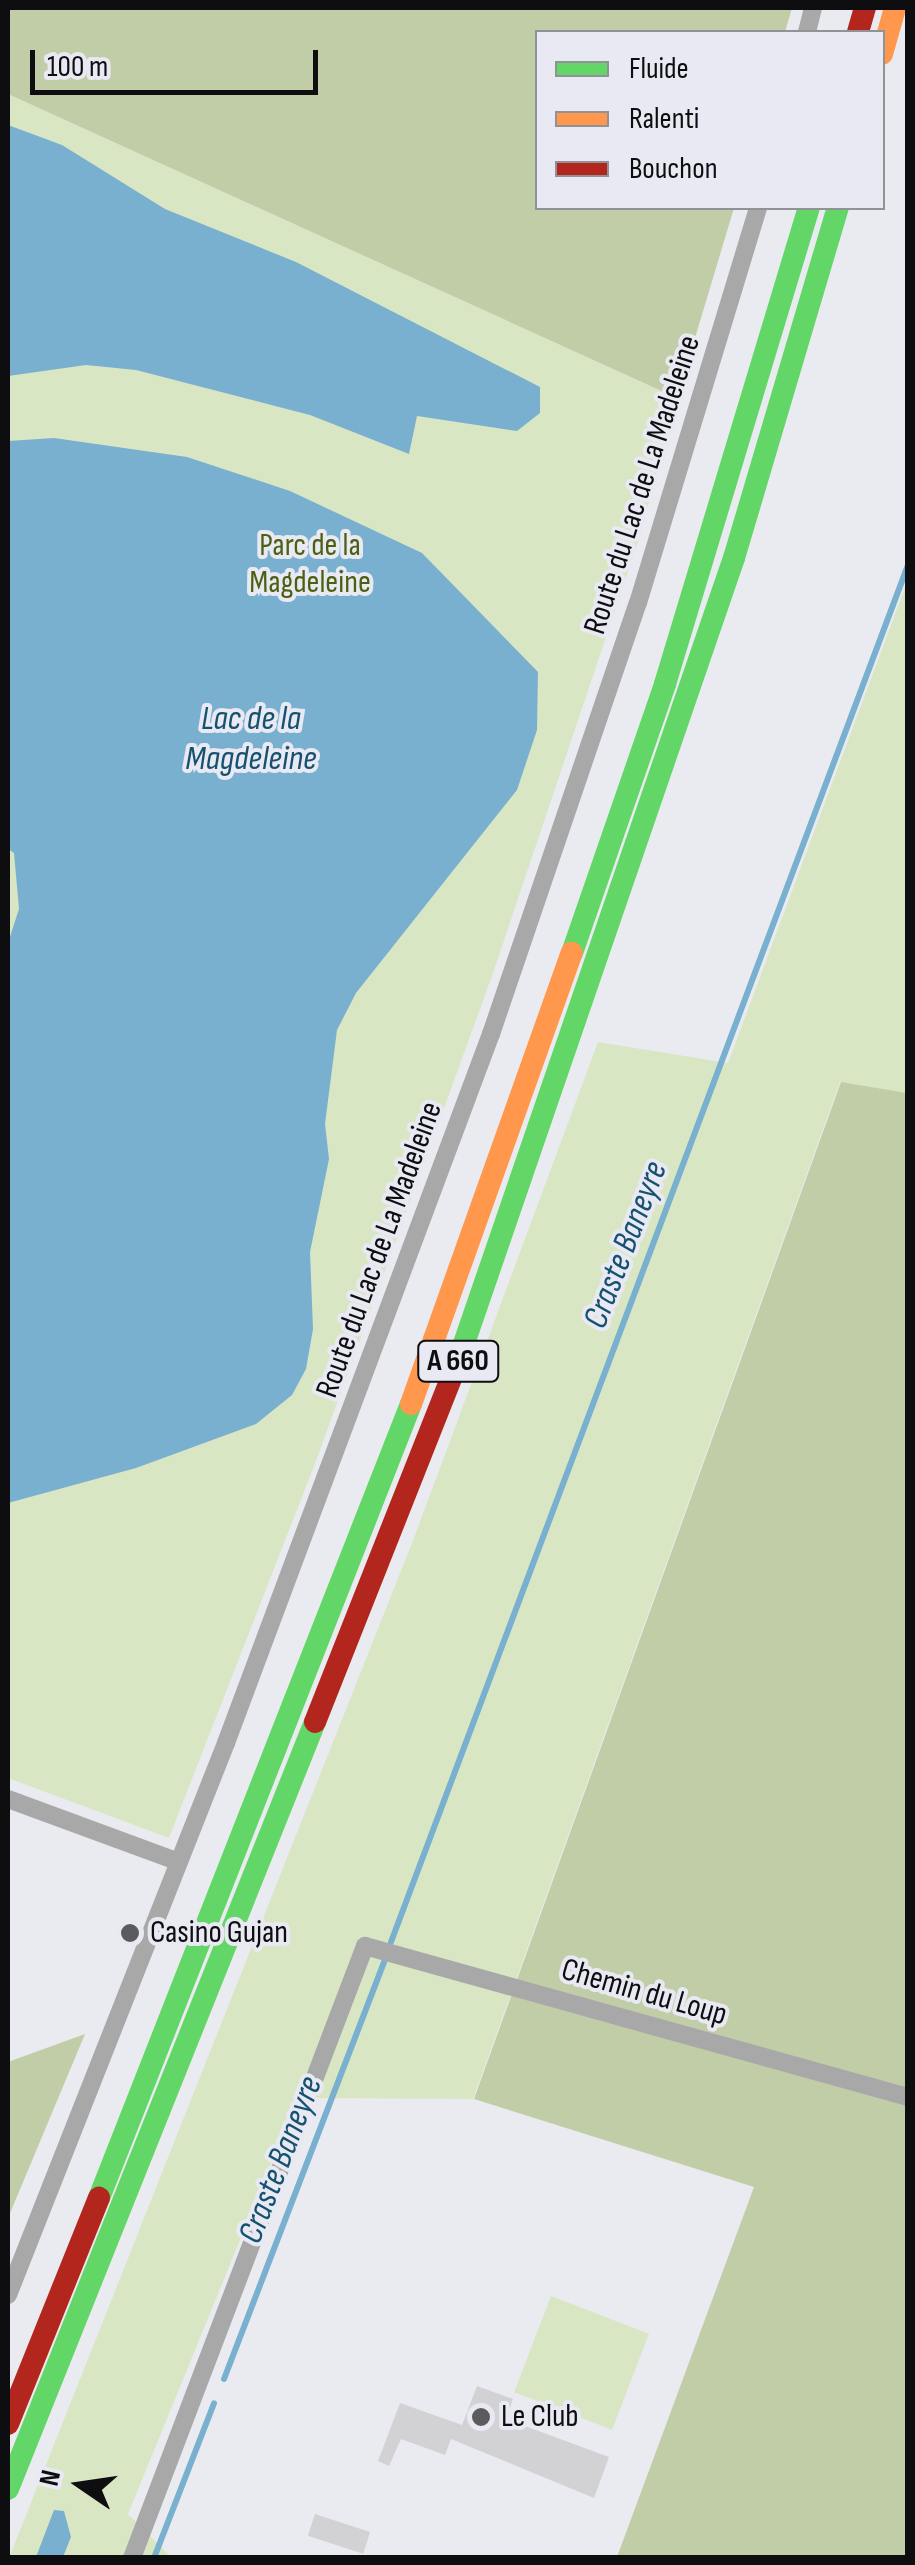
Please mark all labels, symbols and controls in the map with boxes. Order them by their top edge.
scale bar [35,30,322,92]
legend [535,30,885,210]
text: 100 m [47,49,108,85]
text: Fluide [629,51,689,87]
text: Ralenti [629,101,699,137]
text: Bouchon [629,151,717,187]
street label: Route du Lac de La Madeleine [577,331,709,639]
park label: Parc de la Magdeleine [249,528,371,603]
water label: Lac de la Magdeleine [185,698,317,780]
street label: Route du Lac de La Madeleine [309,1097,451,1403]
water label: Craste Baneyre [575,1156,677,1334]
road number: A 660 [416,1336,500,1386]
place label: Casino Gujan [150,1914,288,1952]
marker: Casino Gujan [119,1922,141,1944]
street label: Chemin du Loup [557,1951,731,2035]
water label: Craste Baneyre [230,2071,332,2249]
place label: Le Club [501,2398,579,2436]
marker: Le Club [470,2406,492,2428]
north arrow [30,2435,130,2535]
text: N [33,2467,68,2489]

